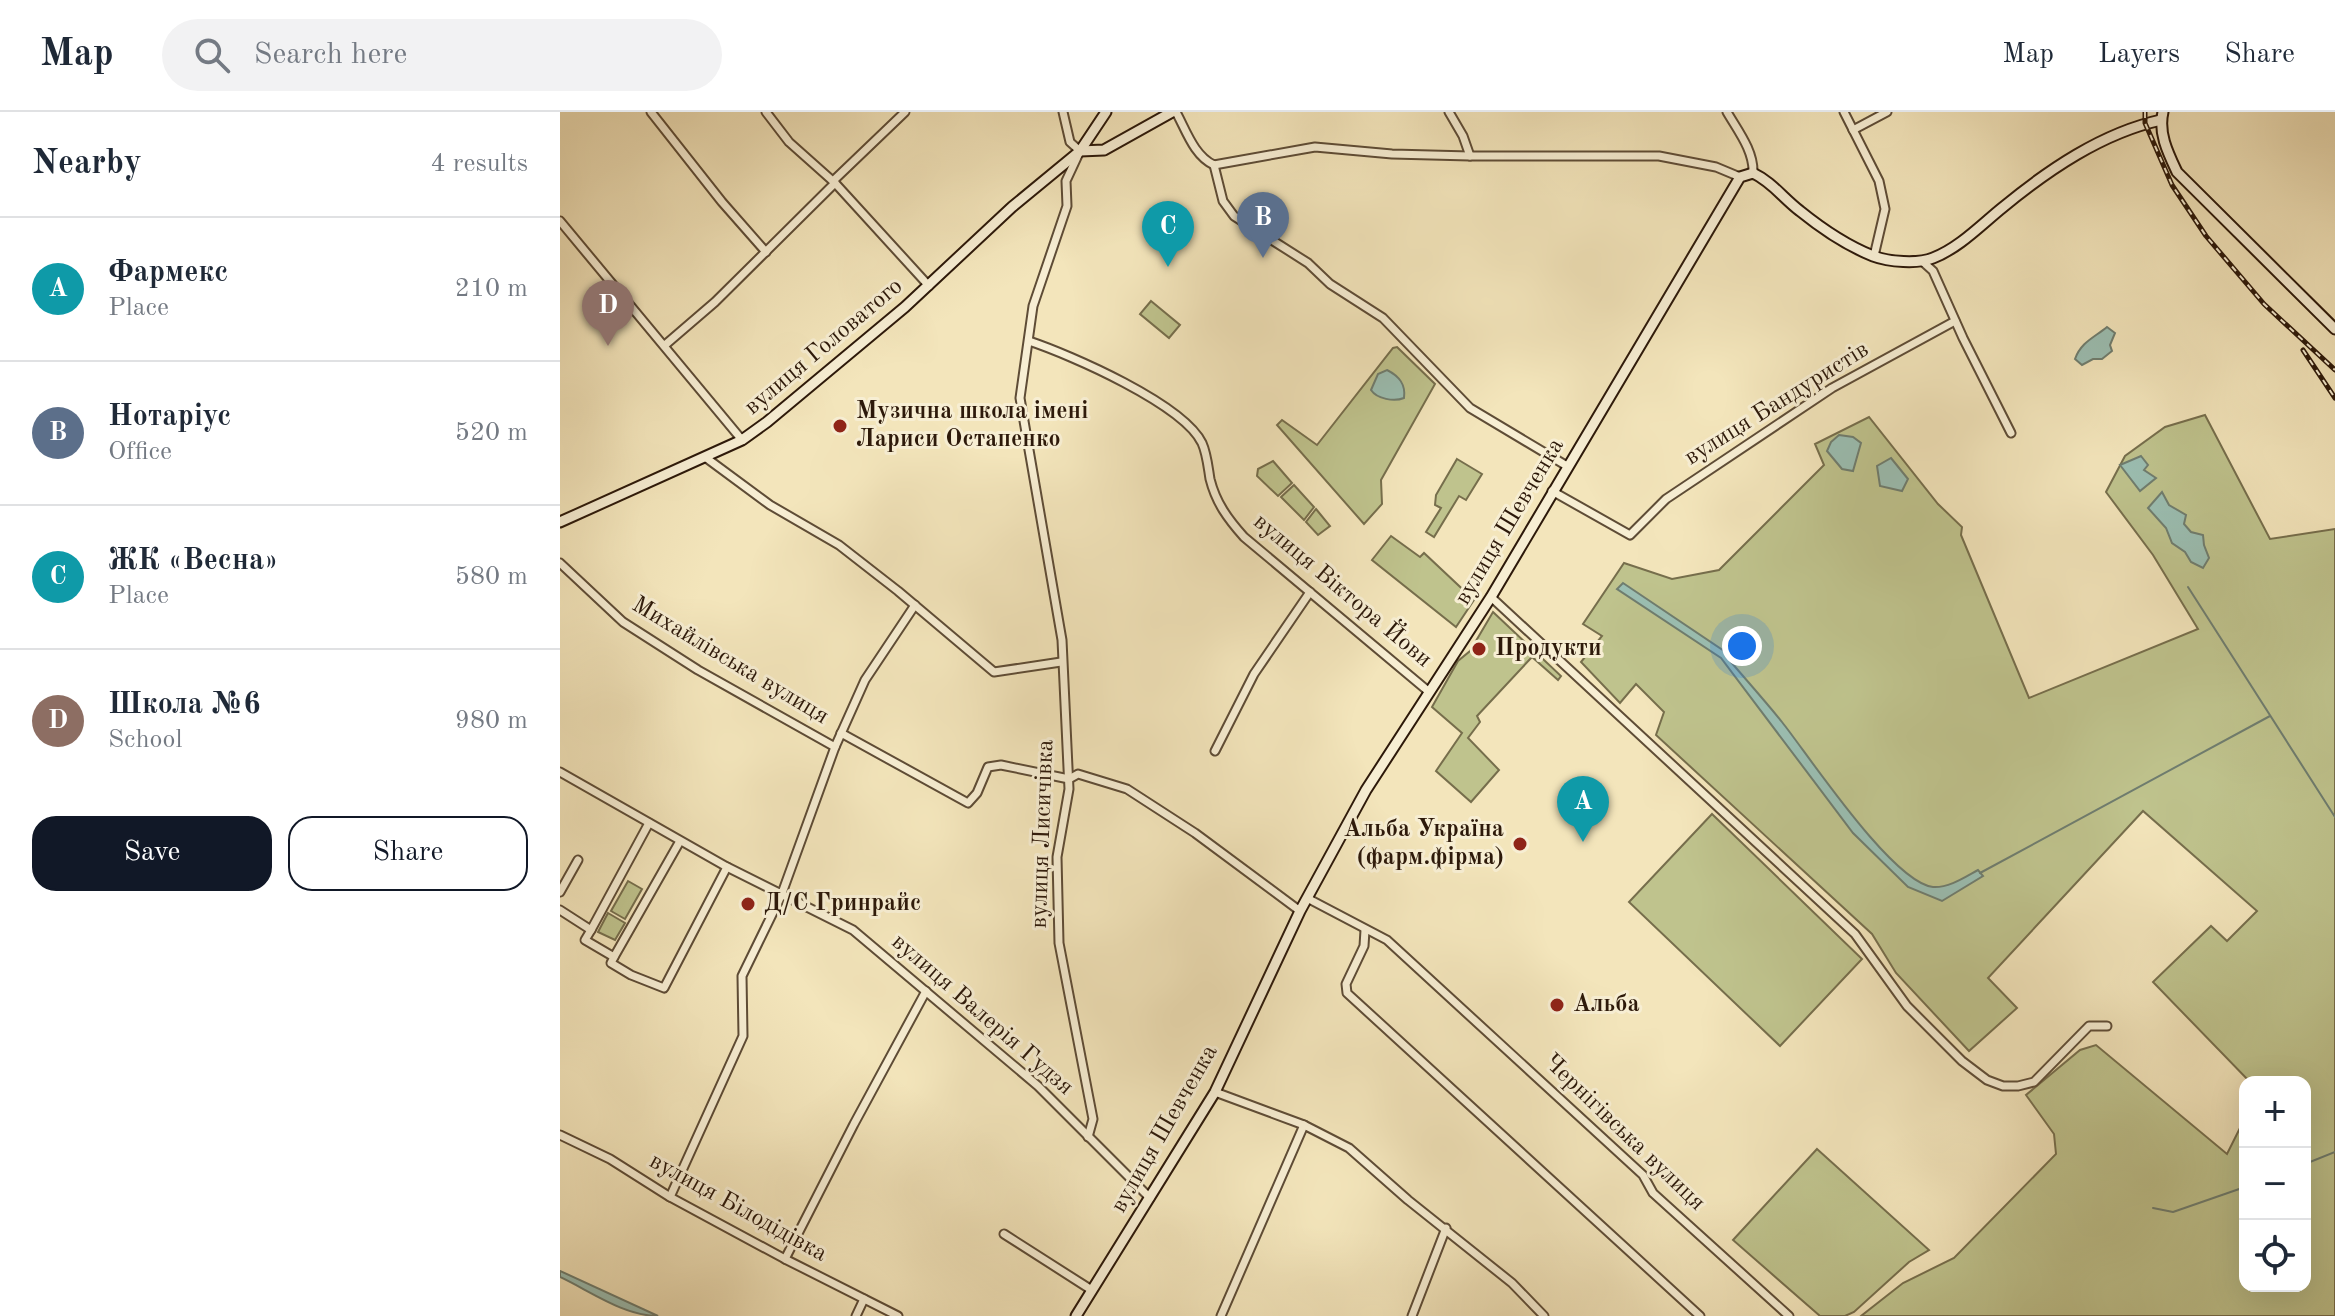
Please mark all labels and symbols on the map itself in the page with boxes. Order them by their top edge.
pin: B [1237,192,1289,258]
pin: C [1142,201,1194,267]
street label: вулиця Головатого [741,274,907,420]
pin: D [582,280,634,346]
street label: вулиця Бандуристів [1681,338,1873,470]
place label: Музична школа імені Лариси Остапенко [856,400,1088,452]
marker: Музична школа імені Лариси Остапенко [831,417,849,435]
street label: вулиця Шевченка [1451,435,1569,609]
street label: вулиця Віктора Йови [1248,506,1439,672]
street label: Михайлівська вулиця [627,593,833,729]
your location [1722,626,1762,666]
place label: Продукти [1495,637,1602,661]
marker: Продукти [1470,640,1488,658]
street label: вулиця Лисичівка [1028,739,1058,929]
pin: A [1557,776,1609,842]
place label: Альба Україна (фарм.фірма) [1343,818,1504,870]
marker: Альба Україна (фарм.фірма) [1511,835,1529,853]
place label: Д/С Гринрайс [764,892,921,916]
marker: Д/С Гринрайс [739,895,757,913]
street label: вулиця Валерія Гудзя [887,930,1077,1100]
place label: Альба [1573,993,1640,1017]
marker: Альба [1548,996,1566,1014]
street label: вулиця Шевченка [1107,1041,1223,1217]
street label: Чернігівська вулиця [1539,1050,1709,1216]
street label: вулиця Білодідівка [645,1149,831,1267]

